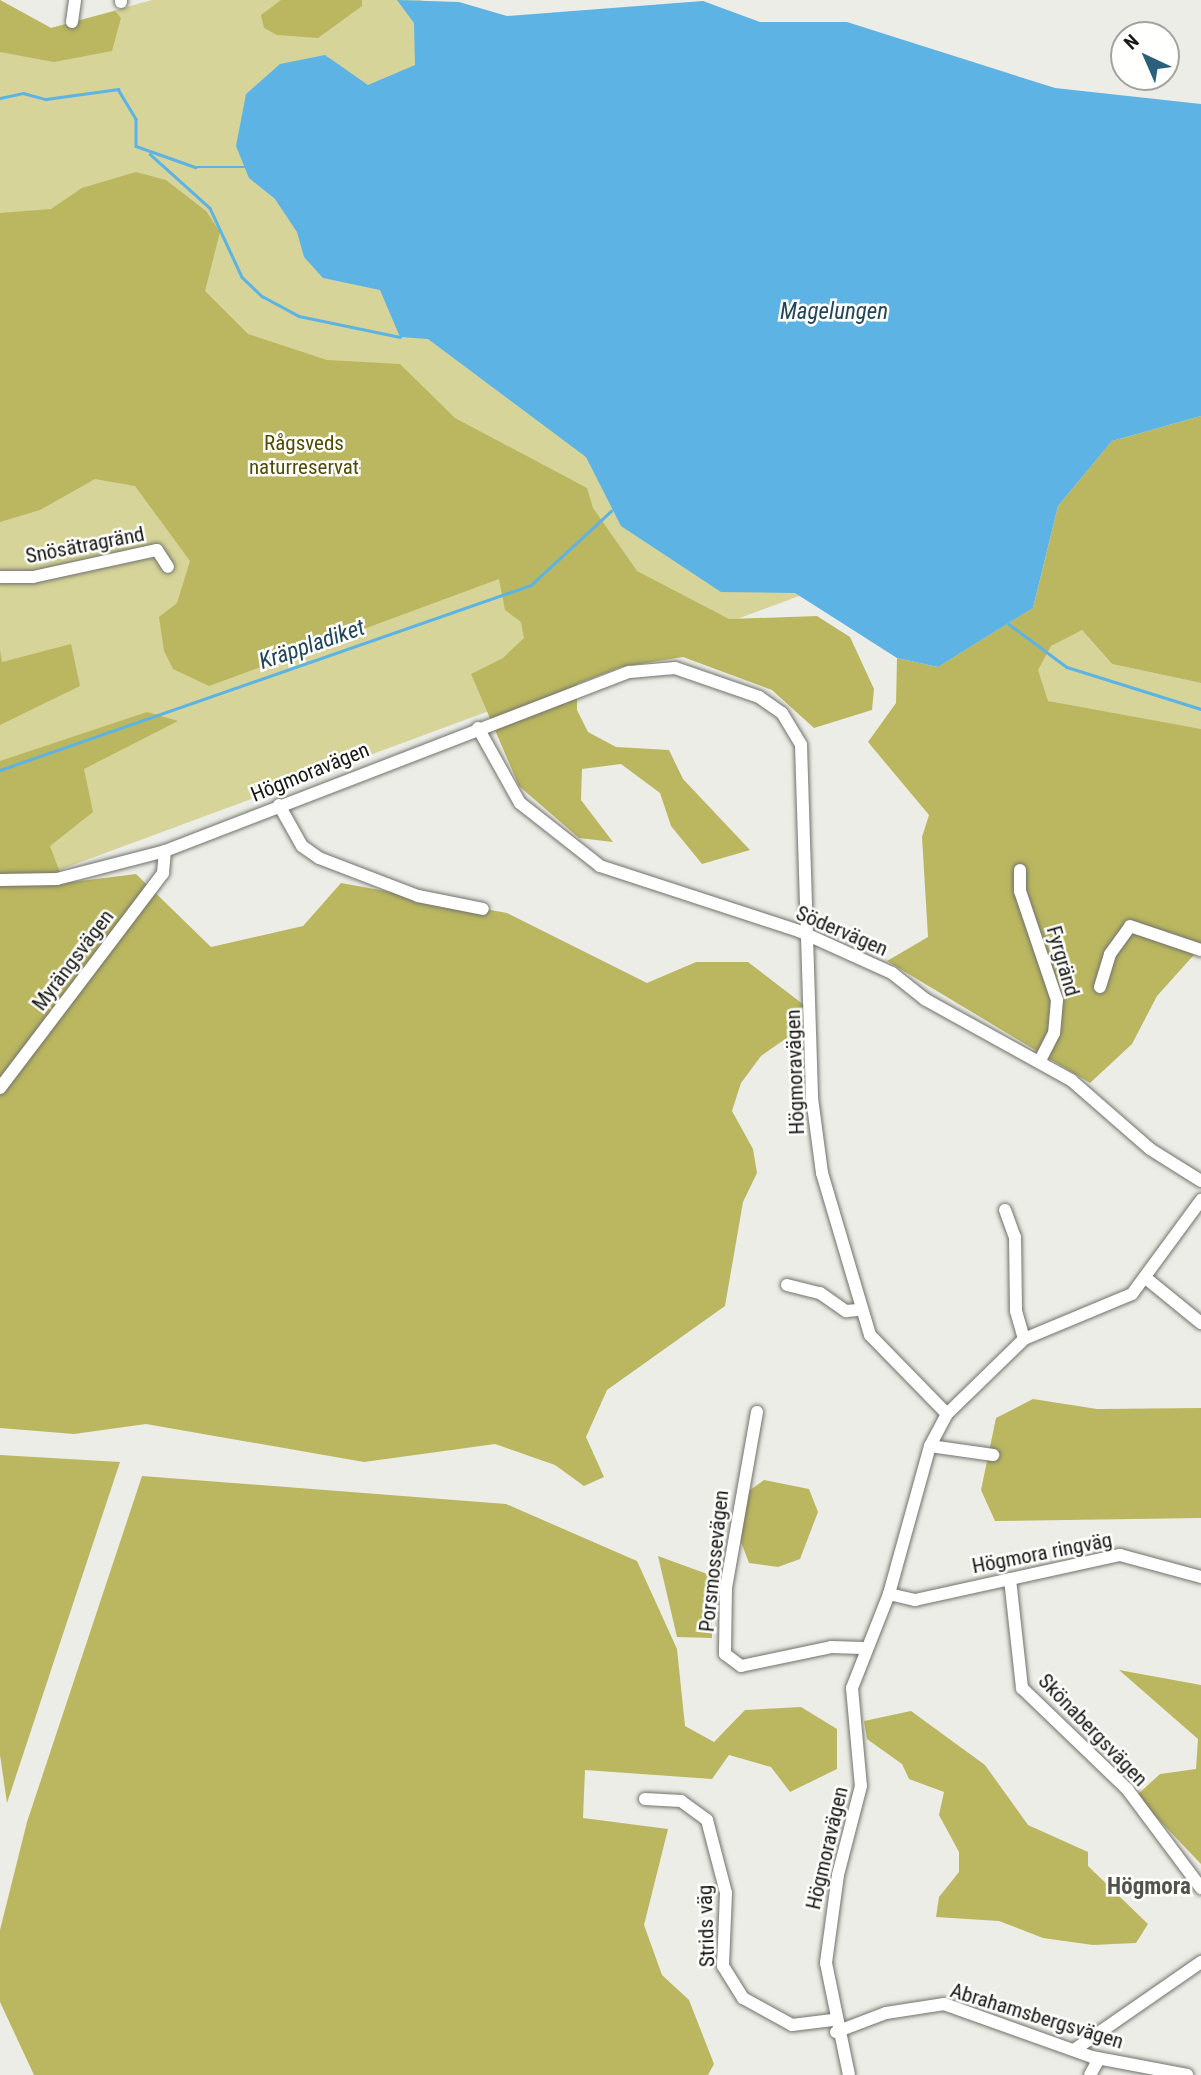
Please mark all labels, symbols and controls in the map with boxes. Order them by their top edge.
north arrow [1110,21,1180,91]
text: N [1119,30,1144,54]
water label: Magelungen [780,298,888,326]
park label: Rågsveds naturreservat [249,430,359,480]
street label: Snösätragränd [23,521,147,569]
water label: Kräppladiket [255,614,369,676]
street label: Högmoravägen [247,737,373,807]
street label: Södervägen [792,900,892,962]
street label: Myrängsvägen [27,904,119,1016]
street label: Fyrgränd [1041,923,1085,999]
street label: Högmoravägen [780,1009,810,1135]
street label: Porsmossevägen [694,1489,734,1633]
street label: Högmora ringväg [970,1527,1114,1579]
street label: Skönabergsvägen [1033,1668,1153,1792]
street label: Högmoravägen [801,1784,853,1912]
district label: Högmora [1107,1873,1191,1901]
street label: Strids väg [692,1884,720,1968]
street label: Abrahamsbergsvägen [947,1978,1127,2054]

